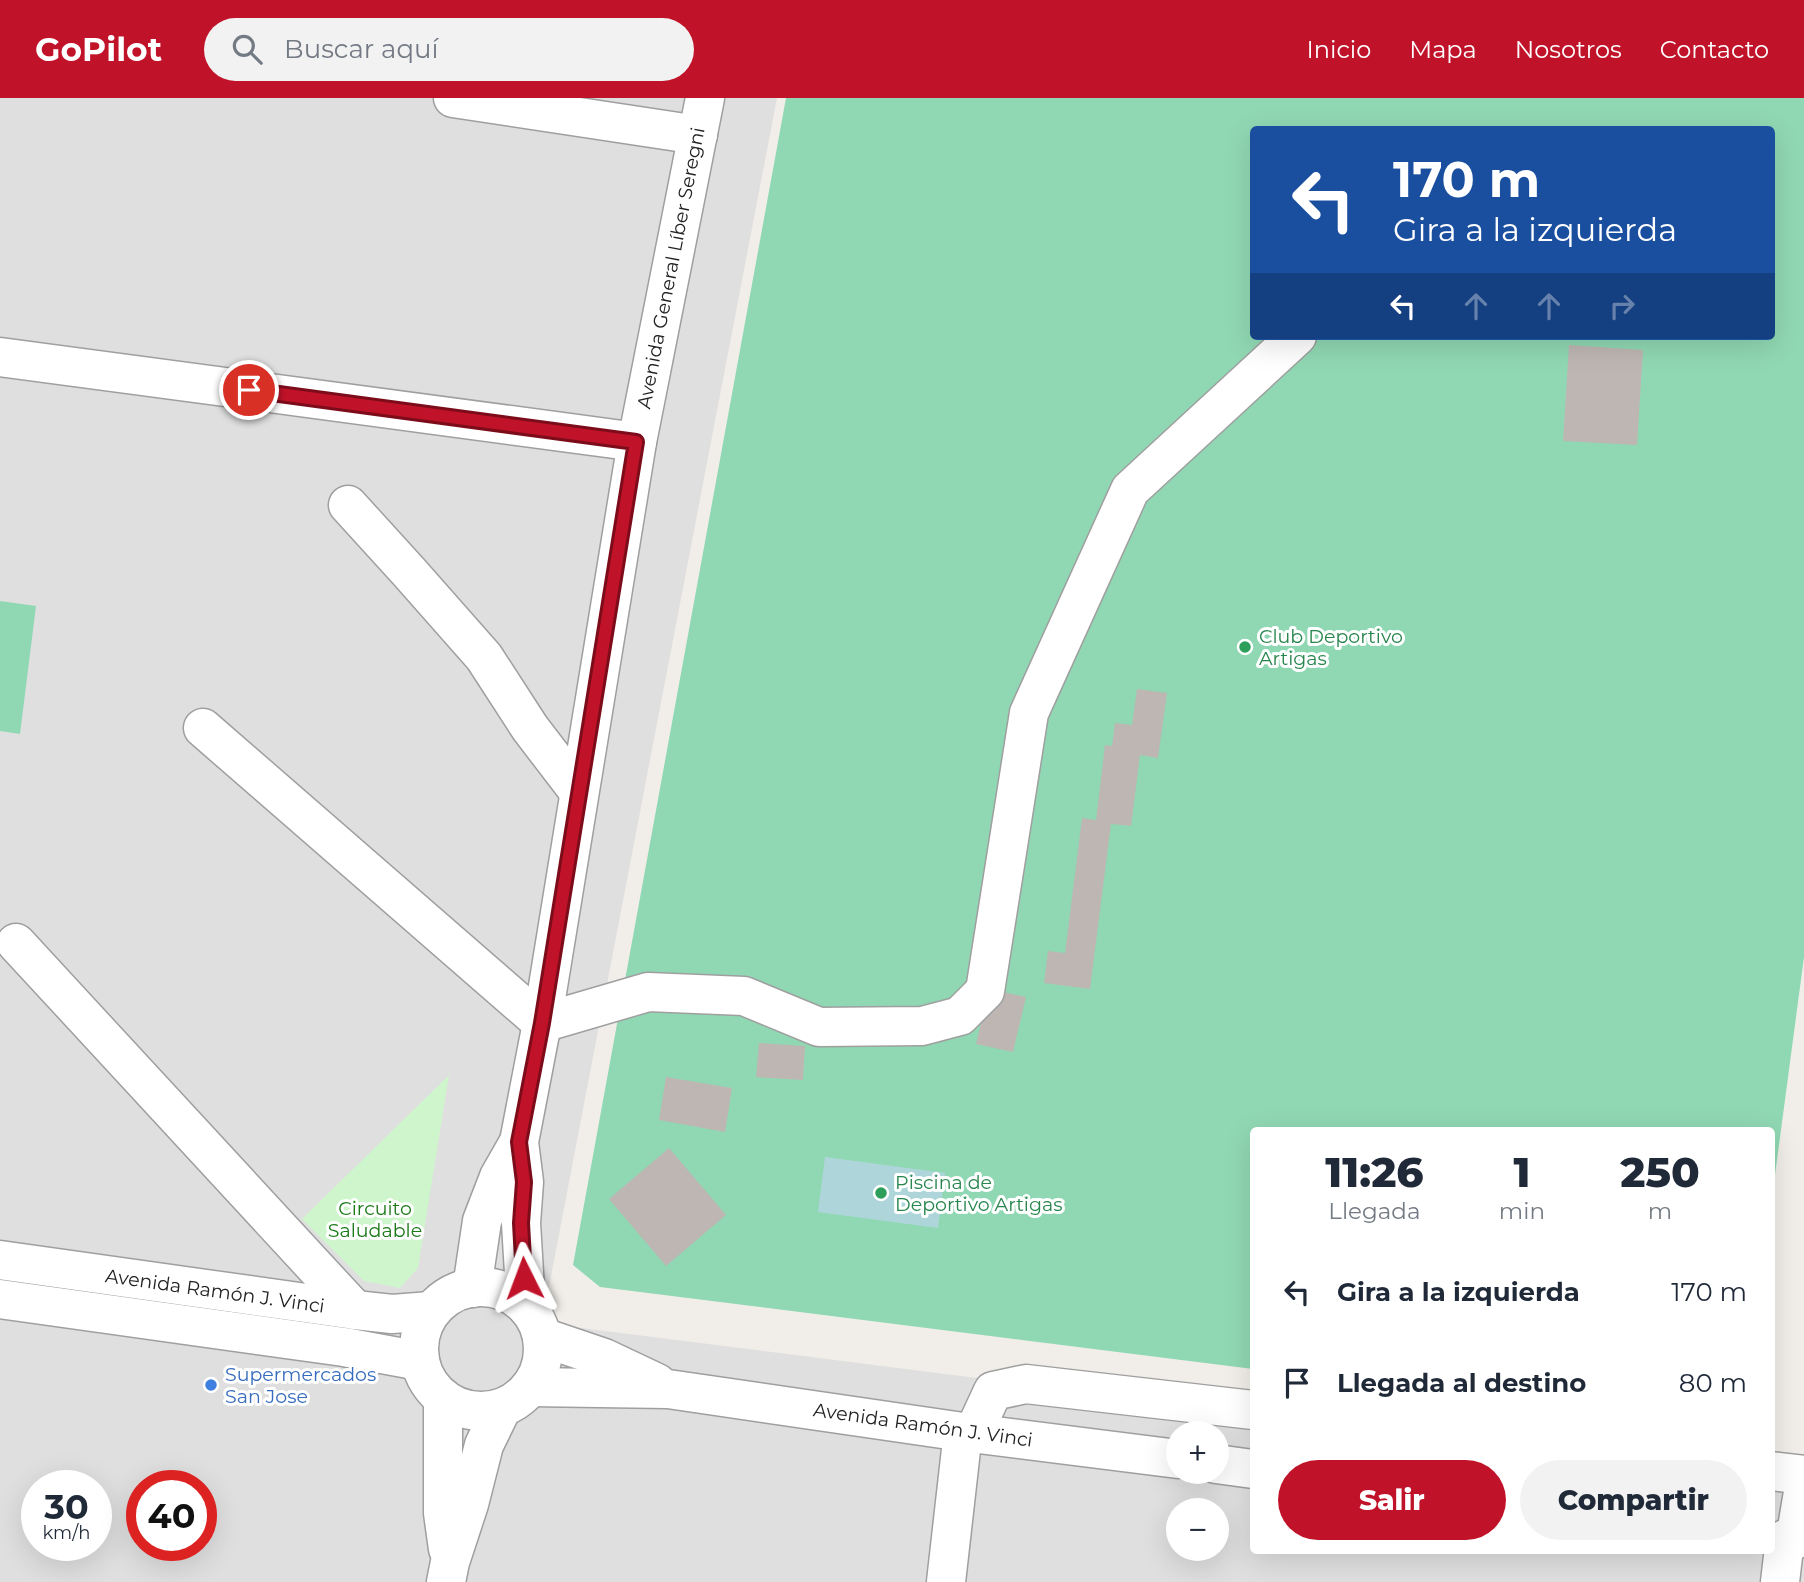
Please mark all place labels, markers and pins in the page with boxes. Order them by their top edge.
pin [219,360,279,420]
place label: Club Deportivo Artigas [1259,625,1403,670]
marker: Club Deportivo Artigas [1237,639,1253,655]
place label: Piscina de Deportivo Artigas [895,1171,1062,1216]
marker: Piscina de Deportivo Artigas [873,1185,889,1201]
place label: Supermercados San Jose [225,1363,376,1408]
marker: Supermercados San Jose [203,1377,219,1393]

